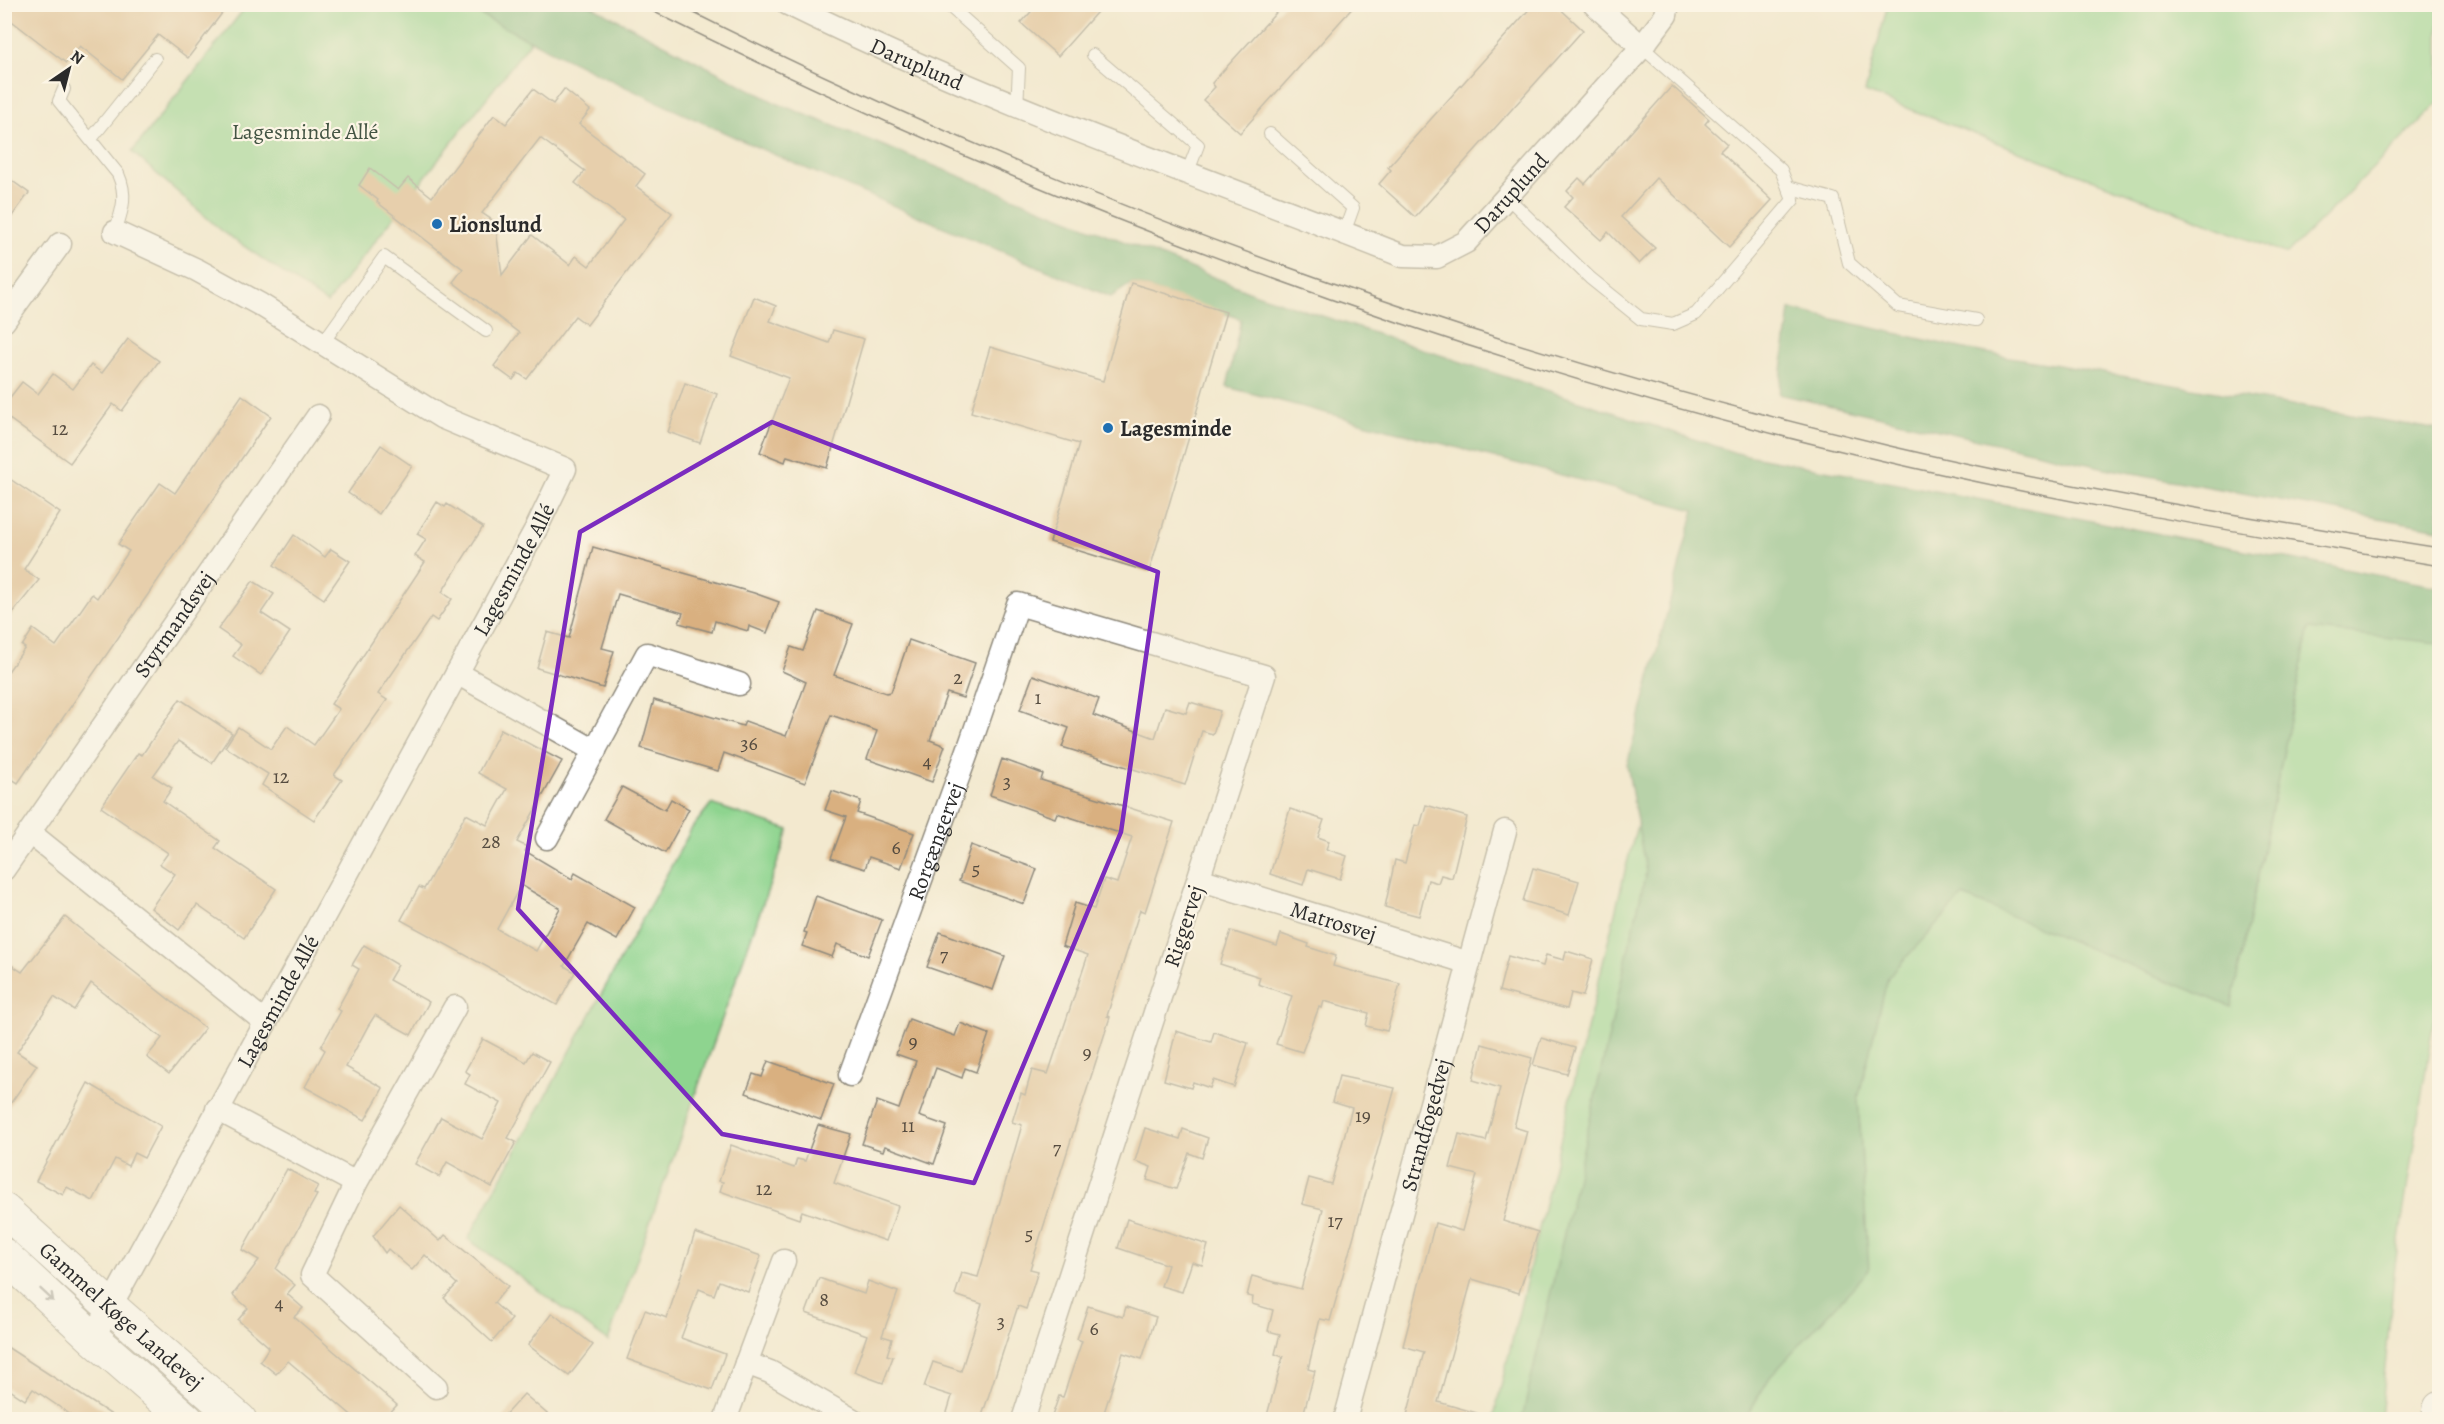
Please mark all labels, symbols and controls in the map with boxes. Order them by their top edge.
street label: Daruplund [865,31,968,98]
north arrow [39,39,99,99]
text: N [66,45,88,70]
park label: Lagesminde Allé [232,117,378,147]
street label: Daruplund [1467,146,1556,240]
place label: Lionslund [449,210,542,240]
marker: Lionslund [430,217,444,231]
place label: Lagesminde [1120,414,1232,444]
house number: 12 [52,415,69,442]
marker: Lagesminde [1101,421,1115,435]
street label: Lagesminde Allé [466,499,562,642]
street label: Styrmandsvej [127,565,222,684]
house number: 2 [953,664,963,691]
house number: 1 [1035,684,1042,711]
house number: 36 [740,730,758,757]
house number: 4 [922,748,932,775]
house number: 12 [273,763,290,790]
house number: 3 [1003,768,1011,795]
street label: Rorgængervej [901,778,971,905]
house number: 28 [481,828,501,855]
house number: 6 [891,834,901,861]
house number: 5 [972,855,980,882]
street label: Riggervej [1157,881,1211,971]
street label: Matrosvej [1286,894,1380,949]
street label: Lagesminde Allé [230,930,327,1073]
house number: 7 [940,941,949,968]
house number: 9 [908,1028,918,1055]
house number: 9 [1082,1039,1092,1066]
street label: Strandfogedvej [1394,1055,1459,1195]
house number: 19 [1355,1102,1371,1129]
house number: 11 [901,1112,915,1139]
house number: 7 [1053,1134,1062,1161]
house number: 12 [756,1175,773,1202]
house number: 17 [1327,1207,1343,1234]
house number: 5 [1025,1220,1033,1247]
street label: Gammel Køge Landevej [32,1235,210,1397]
house number: 8 [819,1286,829,1313]
one-way arrow [40,1288,55,1302]
house number: 4 [274,1290,284,1317]
house number: 3 [997,1308,1005,1335]
house number: 6 [1089,1315,1099,1342]

